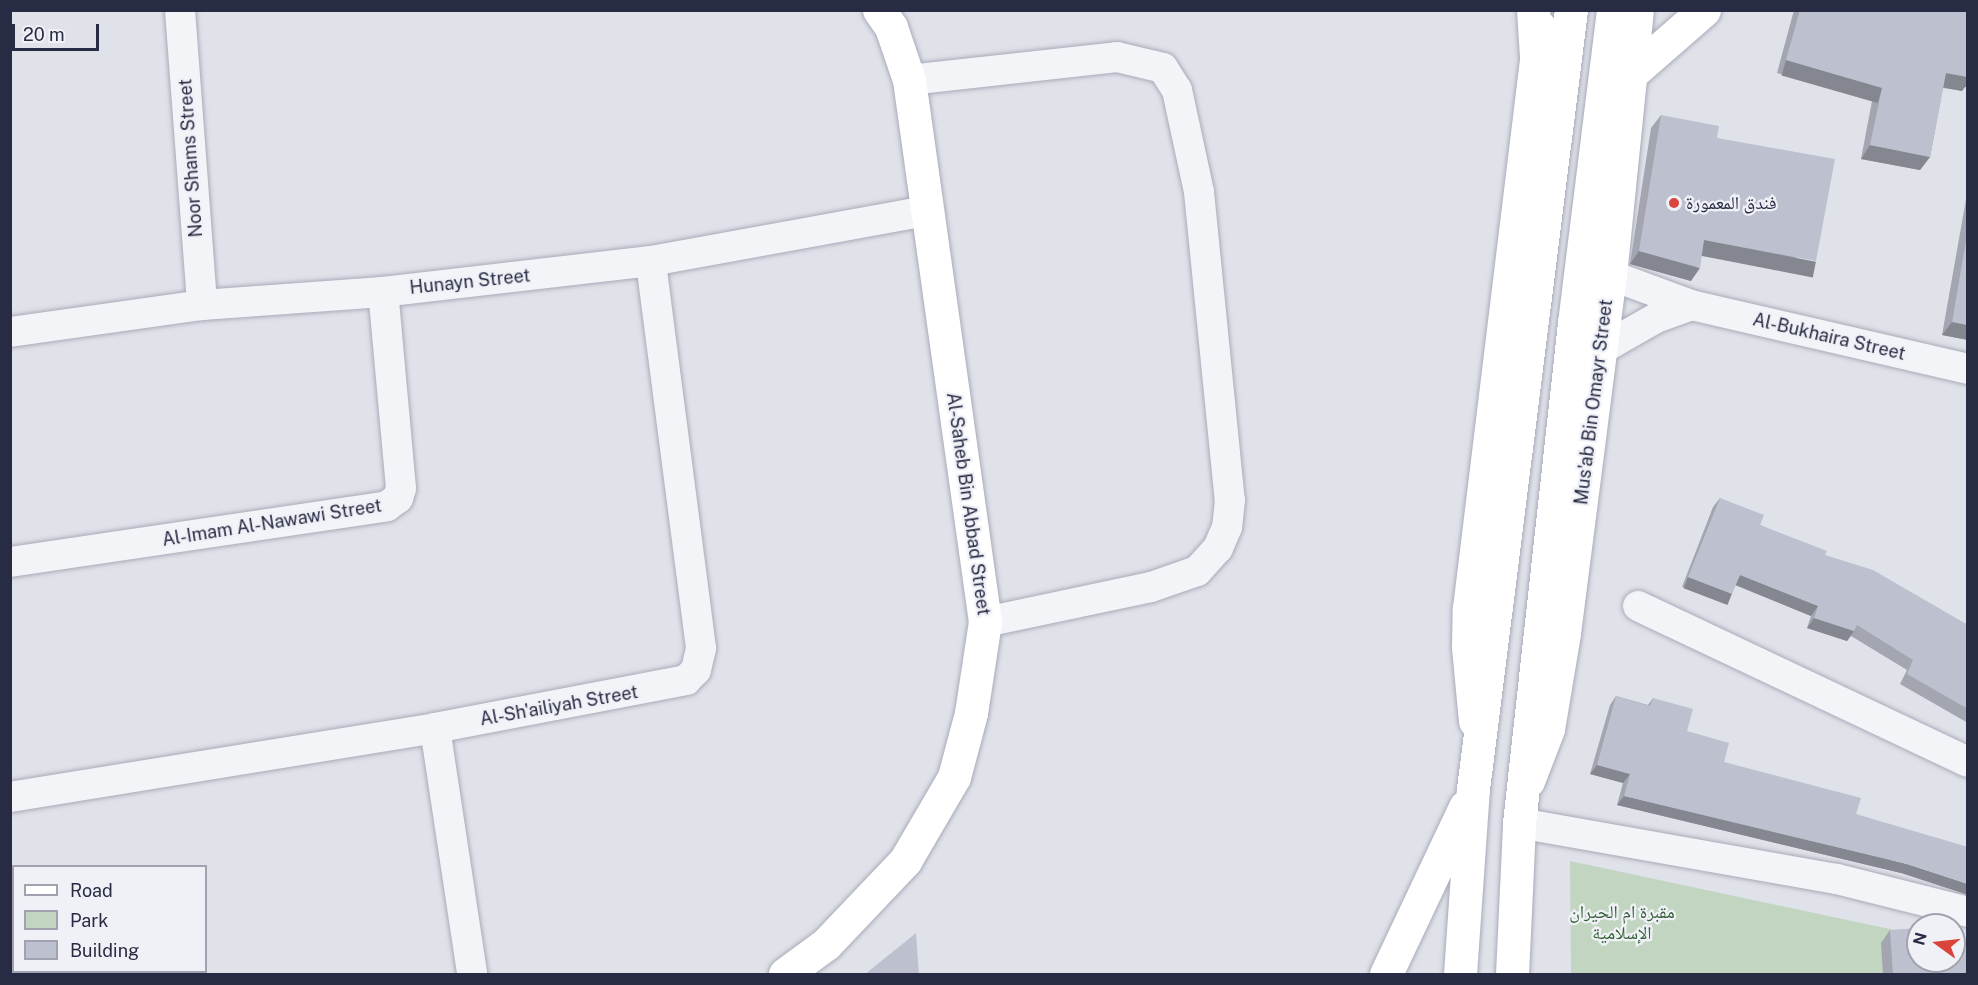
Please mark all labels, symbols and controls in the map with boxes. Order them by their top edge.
scale bar [15,12,102,50]
text: 20 m [23,24,65,45]
street label: Noor Shams Street [175,78,207,238]
place label: فندق المعمورة [1686,192,1777,214]
marker: فندق المعمورة [1667,196,1681,210]
street label: Hunayn Street [409,265,531,299]
street label: Mus'ab Bin Omayr Street [1571,298,1617,506]
street label: Al-Bukhaira Street [1751,309,1907,365]
street label: Al-Saheb Bin Abbad Street [942,391,994,617]
street label: Al-Imam Al-Nawawi Street [161,495,383,551]
street label: Al-Sh'ailiyah Street [478,681,640,731]
legend [12,865,207,973]
text: Road [70,880,113,901]
park label: مقبرة ام الحيران الإسلامية [1569,902,1675,944]
text: Park [70,910,108,931]
north arrow [1906,913,1966,973]
text: N [1909,930,1931,947]
text: Building [70,940,139,961]

